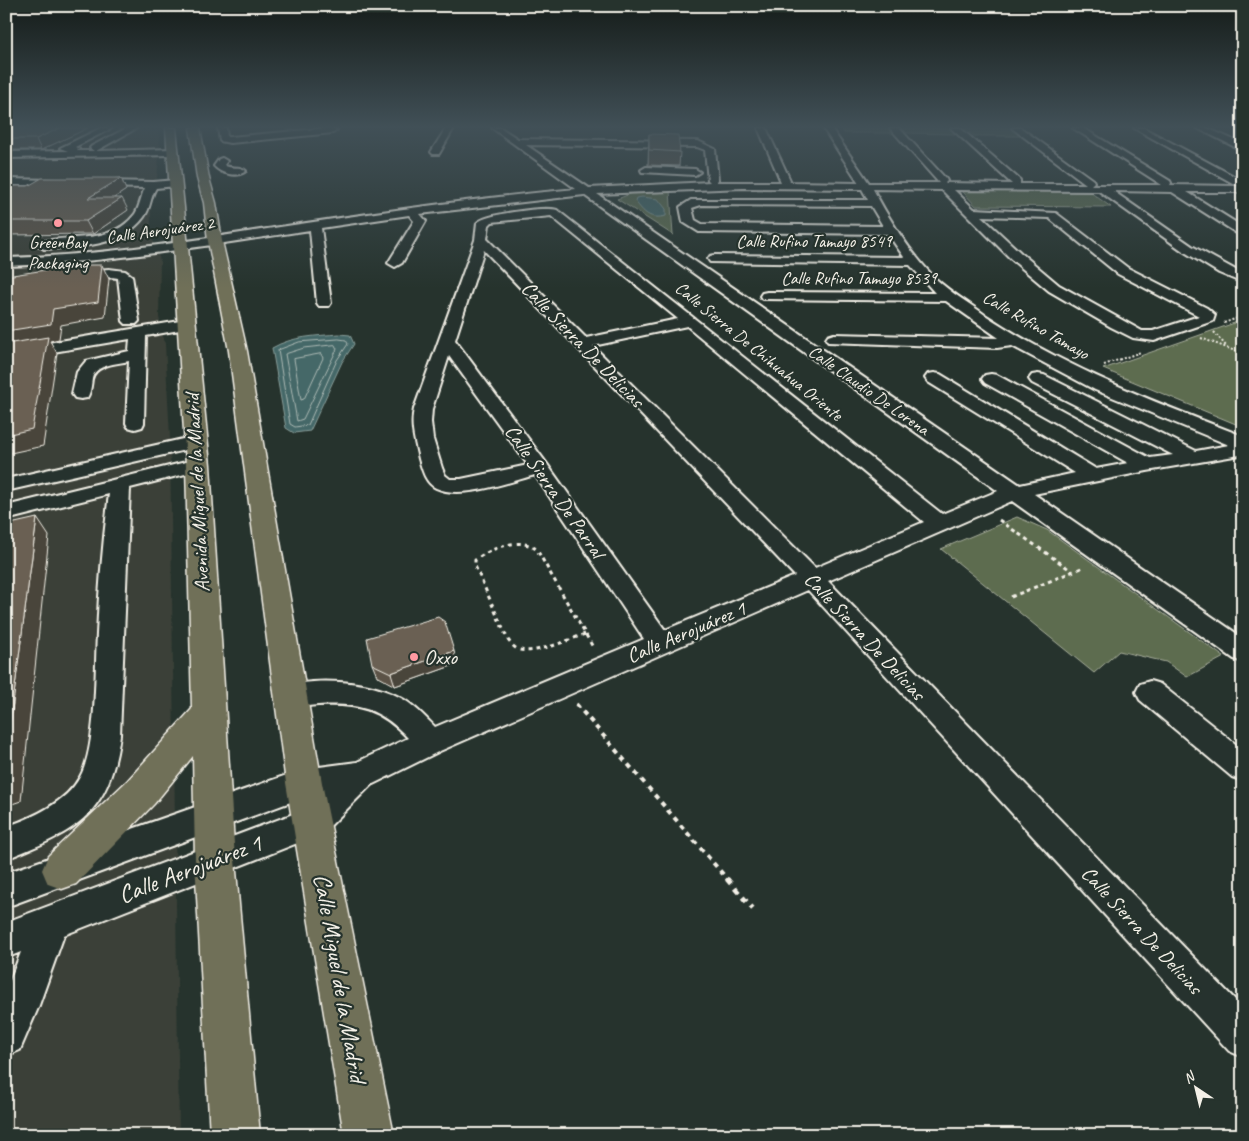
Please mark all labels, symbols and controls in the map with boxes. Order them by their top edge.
street label: Calle Aerojuárez 2 [105,211,217,248]
marker: GreenBay Packaging [52,217,64,229]
street label: Calle Rufino Tamayo 8549 [736,230,894,252]
place label: GreenBay Packaging [28,231,90,274]
street label: Calle Rufino Tamayo 8539 [781,267,939,289]
street label: Calle Sierra De Delicias [516,275,651,414]
street label: Calle Sierra De Chihuahua Oriente [671,277,848,426]
street label: Calle Rufino Tamayo [979,286,1094,365]
street label: Calle Claudio De Lorena [804,340,935,441]
street label: Avenida Miguel de la Madrid [179,390,215,593]
street label: Calle Sierra De Parral [499,419,613,566]
street label: Calle Sierra De Delicias [799,566,932,707]
street label: Calle Aerojuárez 1 [622,595,751,669]
place label: Oxxo [424,644,458,670]
marker: Oxxo [408,651,420,663]
street label: Calle Aerojuárez 1 [114,826,268,911]
street label: Calle Sierra De Delicias [1076,860,1209,1001]
street label: Calle Miguel de la Madrid [306,871,375,1088]
north arrow [1172,1064,1222,1114]
text: N [1180,1067,1199,1087]

